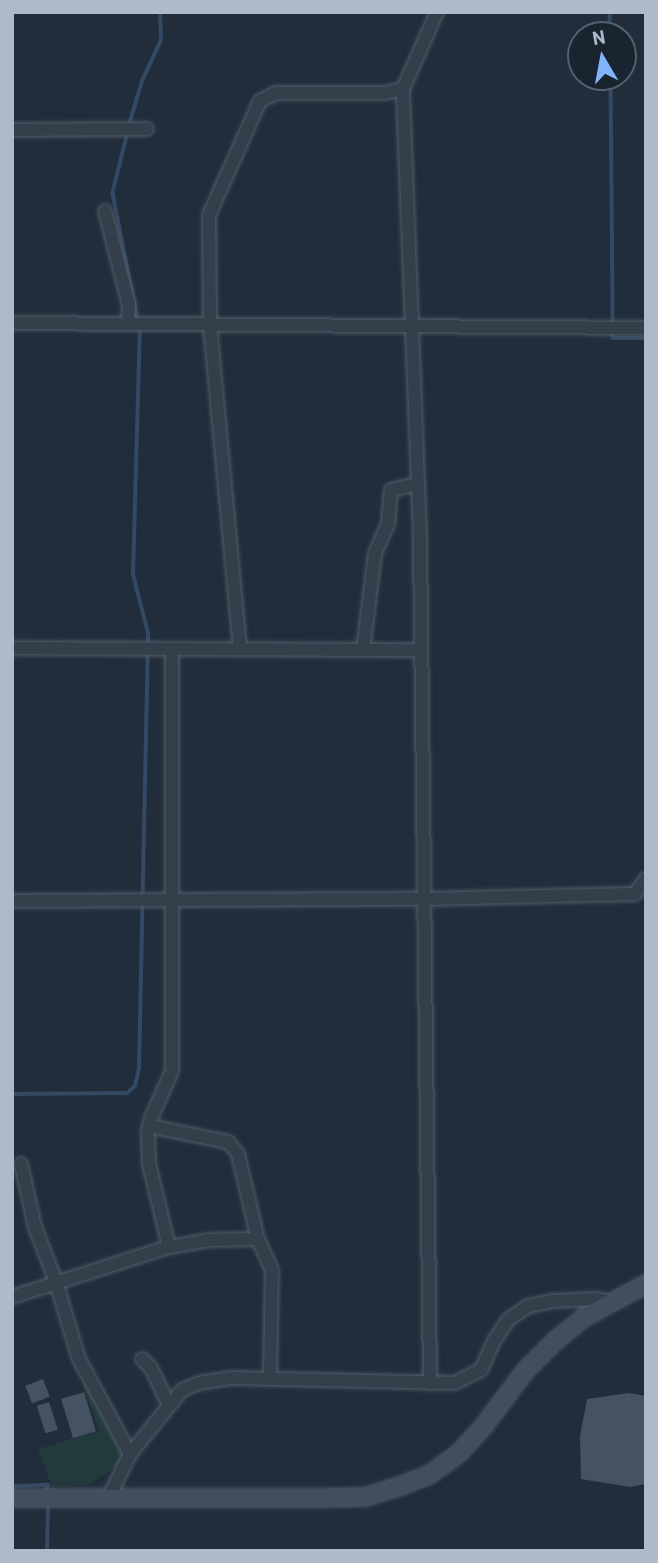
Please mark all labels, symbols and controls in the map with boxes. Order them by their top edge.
north arrow [567,21,637,91]
text: N [590,24,607,49]

